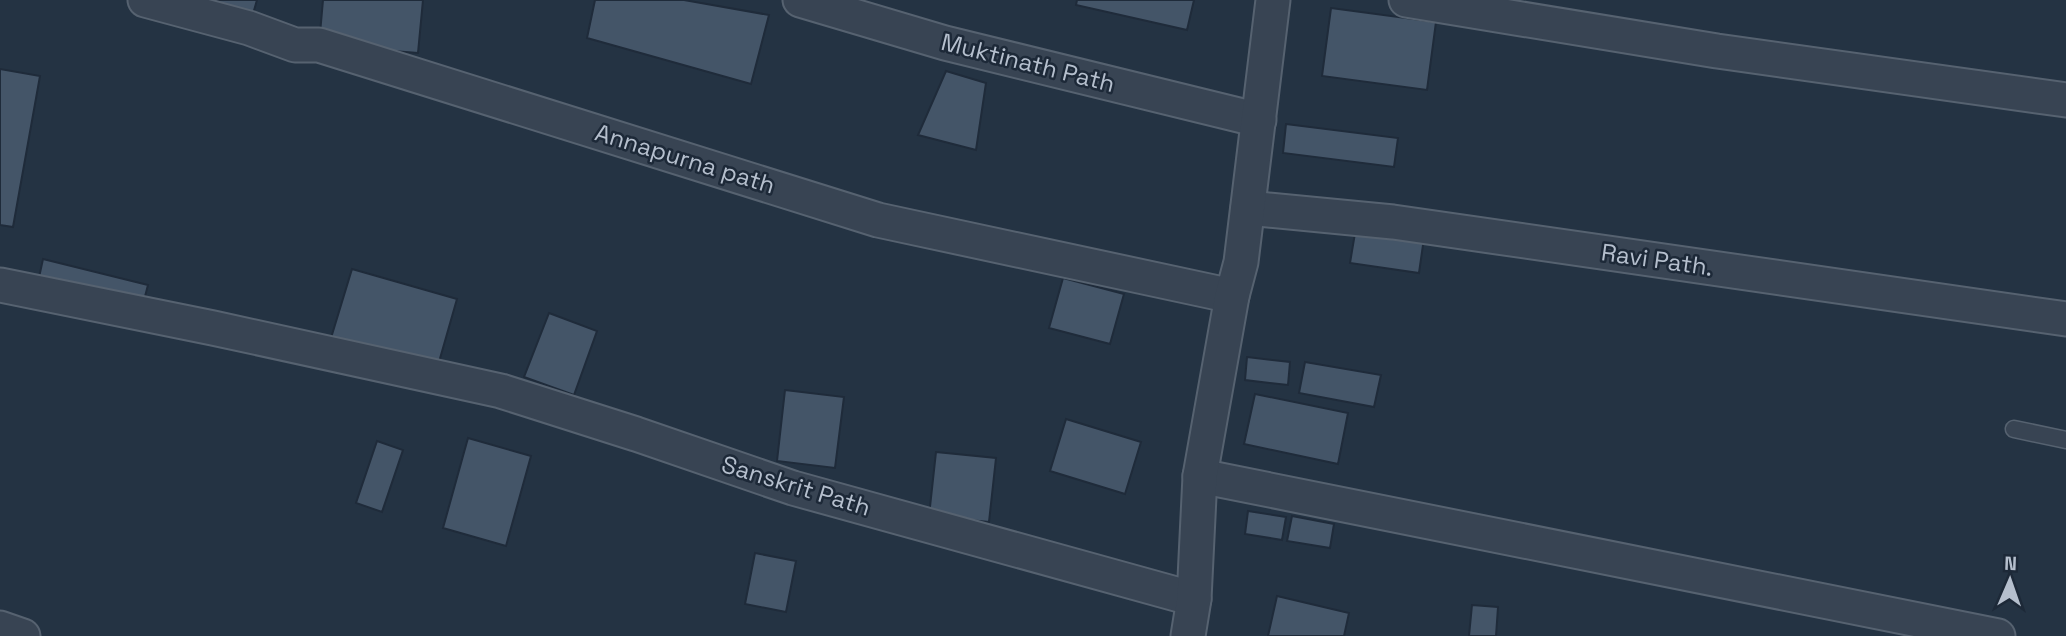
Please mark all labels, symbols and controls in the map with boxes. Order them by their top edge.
street label: Muktinath Path [938,26,1118,99]
street label: Annapurna path [591,116,779,201]
street label: Ravi Path. [1599,236,1715,283]
street label: Sanskrit Path [718,448,874,523]
north arrow [1975,545,2045,615]
text: N [2004,551,2017,576]

